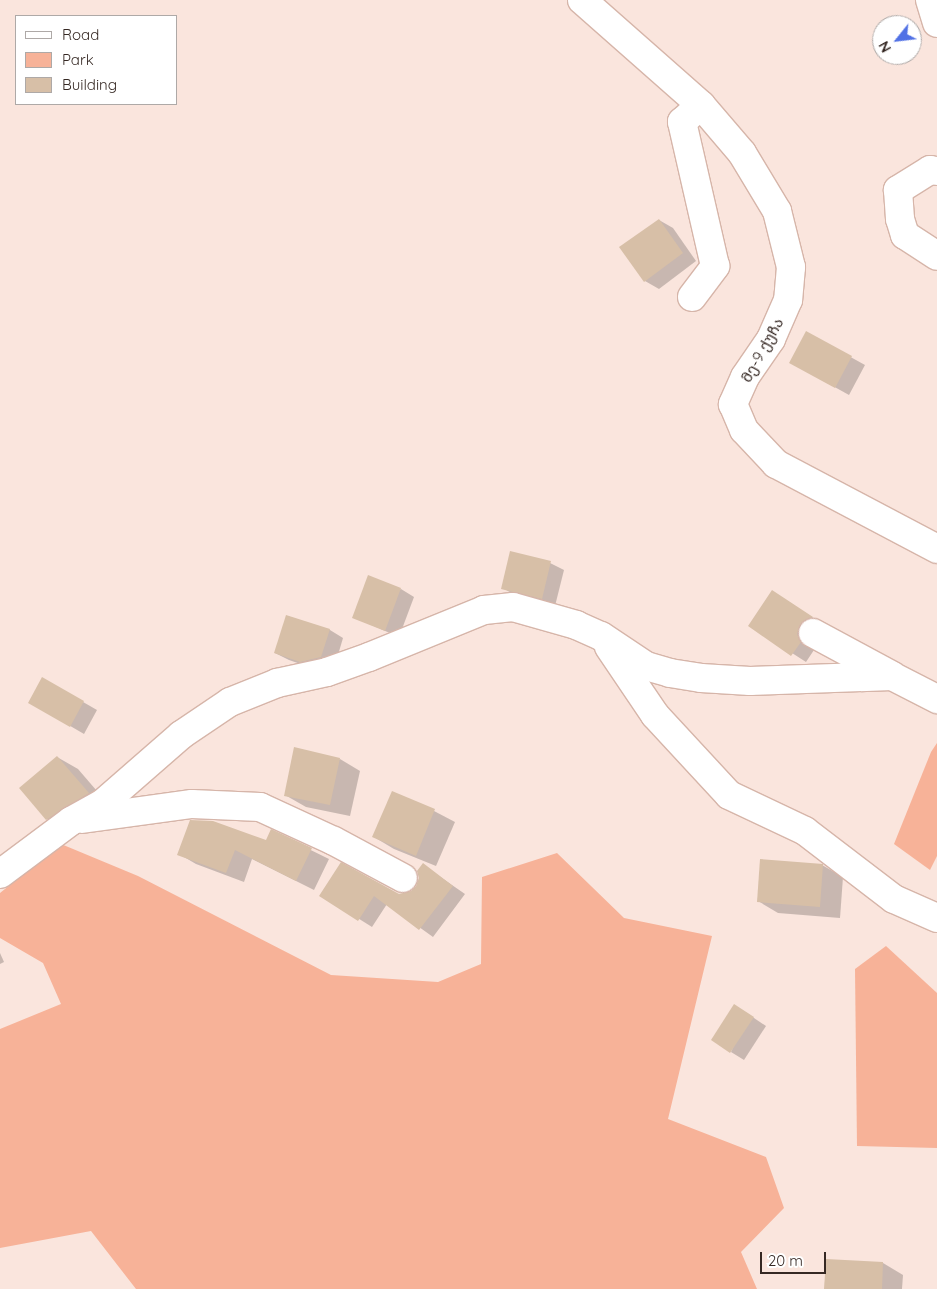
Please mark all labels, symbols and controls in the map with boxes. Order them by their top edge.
legend [15,15,178,105]
north arrow [872,15,922,65]
text: Road [62,25,99,44]
text: N [874,38,895,56]
text: Park [62,50,94,69]
text: Building [62,75,117,94]
street label: მე-9 ქუჩა [737,315,787,385]
scale bar [762,1242,828,1274]
text: 20 m [768,1251,803,1270]

